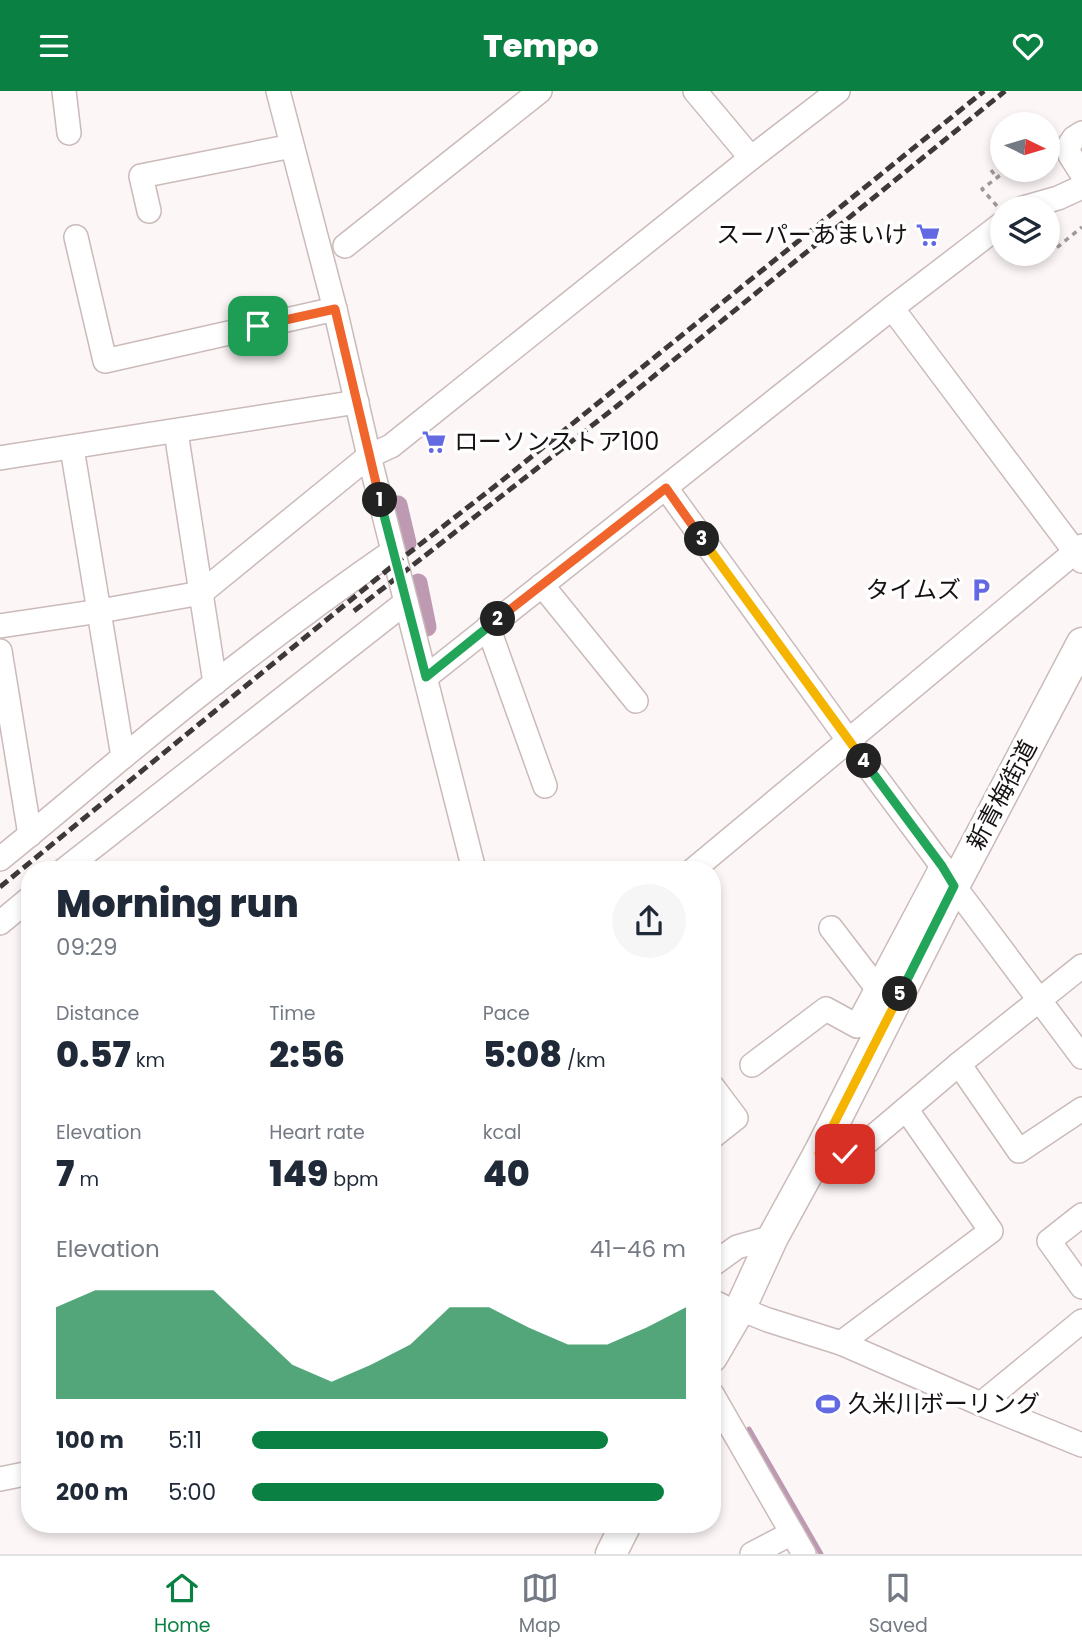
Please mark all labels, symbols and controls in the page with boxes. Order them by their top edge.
text: Tempo [483,23,599,68]
icon: menu [35,27,73,65]
icon: heart [1009,27,1047,65]
north arrow [990,112,1060,182]
map controls [990,112,1060,266]
button: layers [990,196,1060,266]
place label: スーパーあまいけ [716,218,908,251]
supermarket icon: スーパーあまいけ [914,221,942,249]
pin [228,296,288,356]
icon: arrive [239,307,277,345]
place label: ローソンストア100 [454,425,659,458]
supermarket icon: ローソンストア100 [420,428,448,456]
pin: 1 [362,483,398,517]
text: 1 [376,486,383,513]
pin: 3 [684,521,720,557]
text: 3 [696,525,707,552]
place label: タイムズ [865,573,961,606]
parking icon: タイムズ [967,576,995,604]
pin: 2 [480,601,516,637]
text: 2 [492,605,503,632]
street label: 新青梅街道 [959,734,1044,855]
pin: 4 [846,743,882,779]
text: 4 [857,747,870,774]
text: Morning run [56,877,299,930]
button: share [612,884,686,958]
text: 09:29 [56,931,118,963]
pin: 5 [883,977,918,1011]
text: 5 [893,980,906,1007]
text: Distance [56,1000,139,1027]
text: Time [269,1000,316,1027]
text: Pace [483,1000,530,1027]
text: 0.57 [56,1030,131,1079]
text: 2:56 [269,1030,345,1079]
text: 5:08 [483,1030,562,1079]
text: km [131,1047,165,1074]
text: /km [562,1047,606,1074]
text: Elevation [56,1119,142,1146]
text: Heart rate [269,1119,365,1146]
text: kcal [483,1119,522,1146]
pin [815,1124,875,1184]
icon: check [826,1135,864,1173]
text: 7 [56,1149,74,1198]
text: 149 [269,1149,328,1198]
text: 40 [483,1149,530,1198]
text: m [74,1166,99,1193]
text: bpm [328,1166,379,1193]
text: Elevation [56,1233,160,1265]
text: 41–46 m [590,1233,686,1265]
place label: 久米川ボーリング [848,1387,1040,1420]
sports icon: 久米川ボーリング [814,1390,842,1418]
text: 100 m [56,1424,124,1456]
text: 5:11 [168,1424,202,1456]
text: 200 m [56,1476,128,1508]
text: 5:00 [168,1476,216,1508]
tab: Home [154,1569,211,1640]
tab: Map [519,1569,561,1640]
tab: Saved [869,1569,928,1640]

